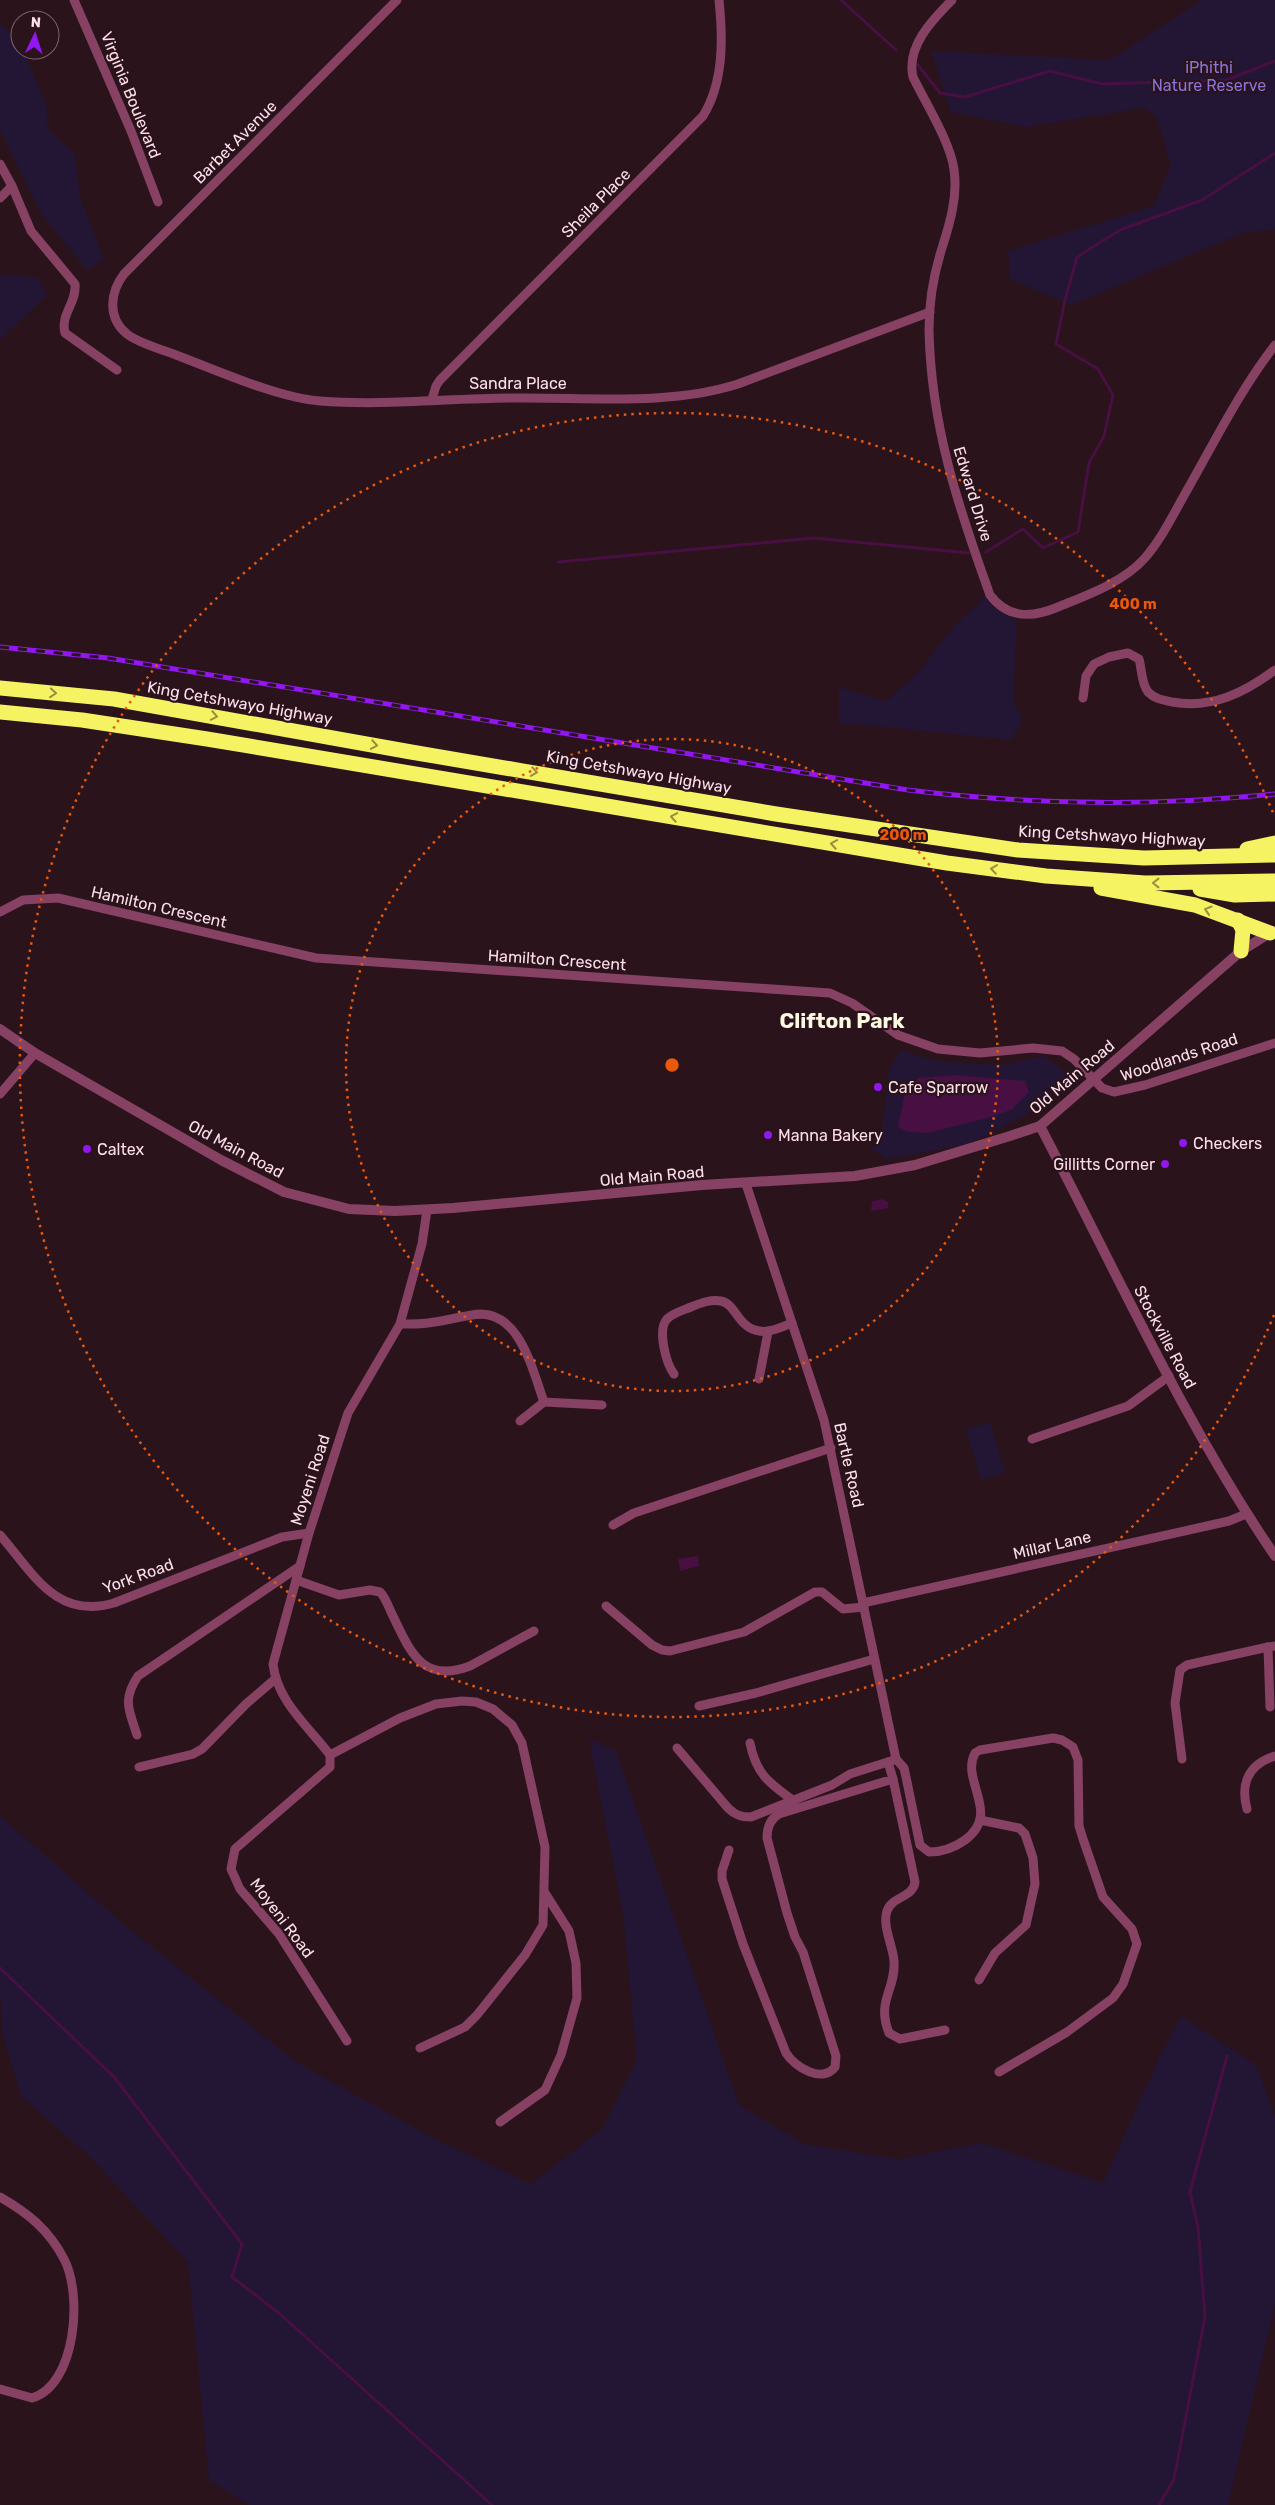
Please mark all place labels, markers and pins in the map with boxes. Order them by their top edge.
centre of rings [663,1056,681,1074]
place label: Cafe Sparrow [888,1078,989,1097]
marker: Cafe Sparrow [872,1081,884,1093]
place label: Manna Bakery [778,1126,883,1145]
marker: Manna Bakery [762,1129,774,1141]
place label: Checkers [1193,1134,1262,1153]
marker: Checkers [1177,1137,1189,1149]
place label: Caltex [97,1140,144,1159]
marker: Caltex [81,1143,93,1155]
place label: Gillitts Corner [1053,1155,1155,1174]
marker: Gillitts Corner [1159,1158,1171,1170]

